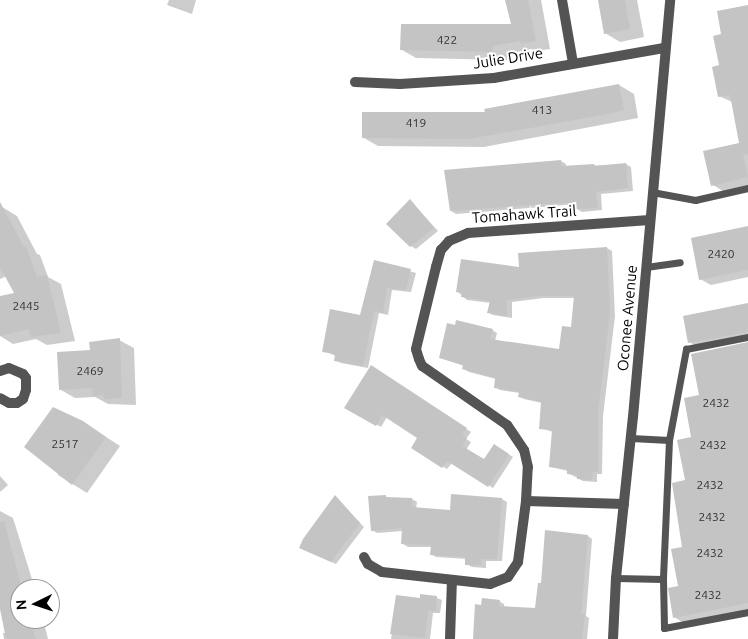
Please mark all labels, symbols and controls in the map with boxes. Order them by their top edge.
house number: 422 [437,33,457,47]
street label: Julie Drive [472,44,544,72]
house number: 413 [532,103,552,117]
house number: 419 [406,116,426,130]
street label: Tomahawk Trail [471,201,577,227]
house number: 2420 [707,247,735,261]
street label: Oconee Avenue [613,264,641,372]
house number: 2445 [12,299,40,313]
house number: 2469 [76,364,104,378]
house number: 2432 [702,396,730,410]
house number: 2517 [51,437,79,451]
house number: 2432 [699,438,727,452]
house number: 2432 [696,478,724,492]
house number: 2432 [698,510,726,524]
house number: 2432 [696,546,724,560]
north arrow [10,579,60,629]
house number: 2432 [694,588,722,602]
text: N [13,599,29,611]

